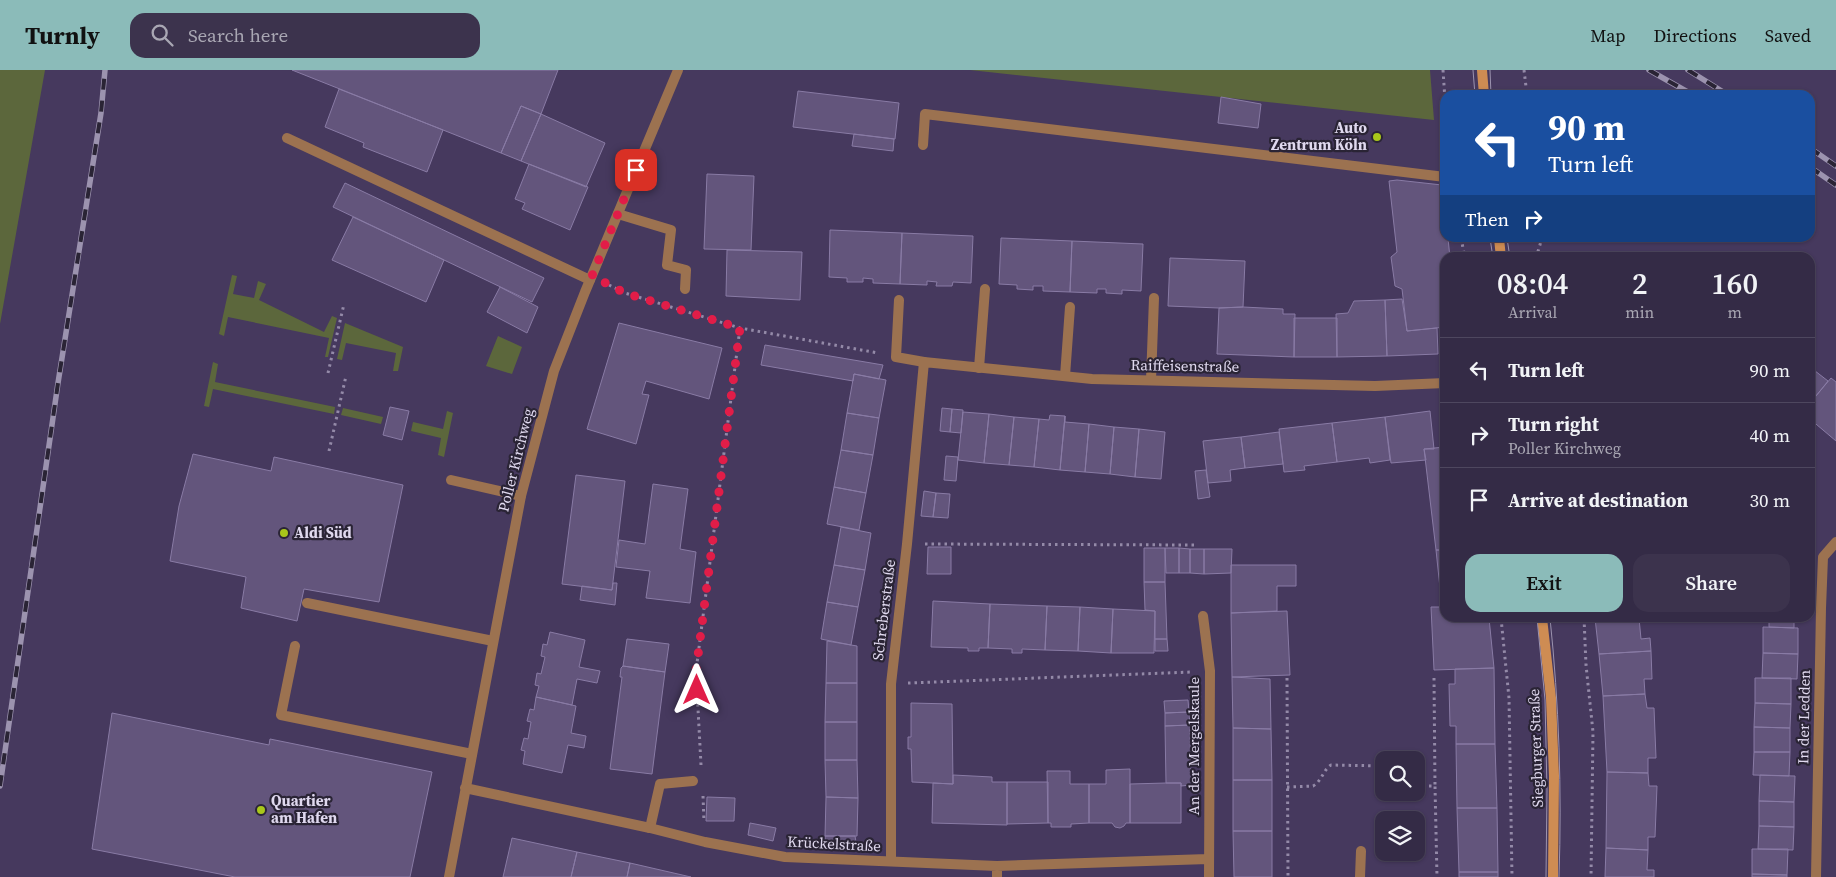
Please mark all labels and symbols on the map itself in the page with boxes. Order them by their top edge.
place label: Auto Zentrum Köln [1271,117,1368,155]
marker: Auto Zentrum Köln [1371,131,1383,143]
pin [615,149,657,191]
street label: Raiffeisenstraße [1131,354,1240,377]
street label: Poller Kirchweg [493,406,539,514]
place label: Aldi Süd [294,522,352,543]
marker: Aldi Süd [278,527,290,539]
street label: Schreberstraße [867,558,900,662]
position arrow [670,663,722,715]
street label: In der Ledden [1792,670,1815,764]
street label: An der Mergelskaule [1183,677,1204,815]
street label: Siegburger Straße [1523,688,1548,808]
place label: Quartier am Hafen [271,790,337,828]
marker: Quartier am Hafen [255,804,267,816]
street label: Krückelstraße [787,831,882,856]

